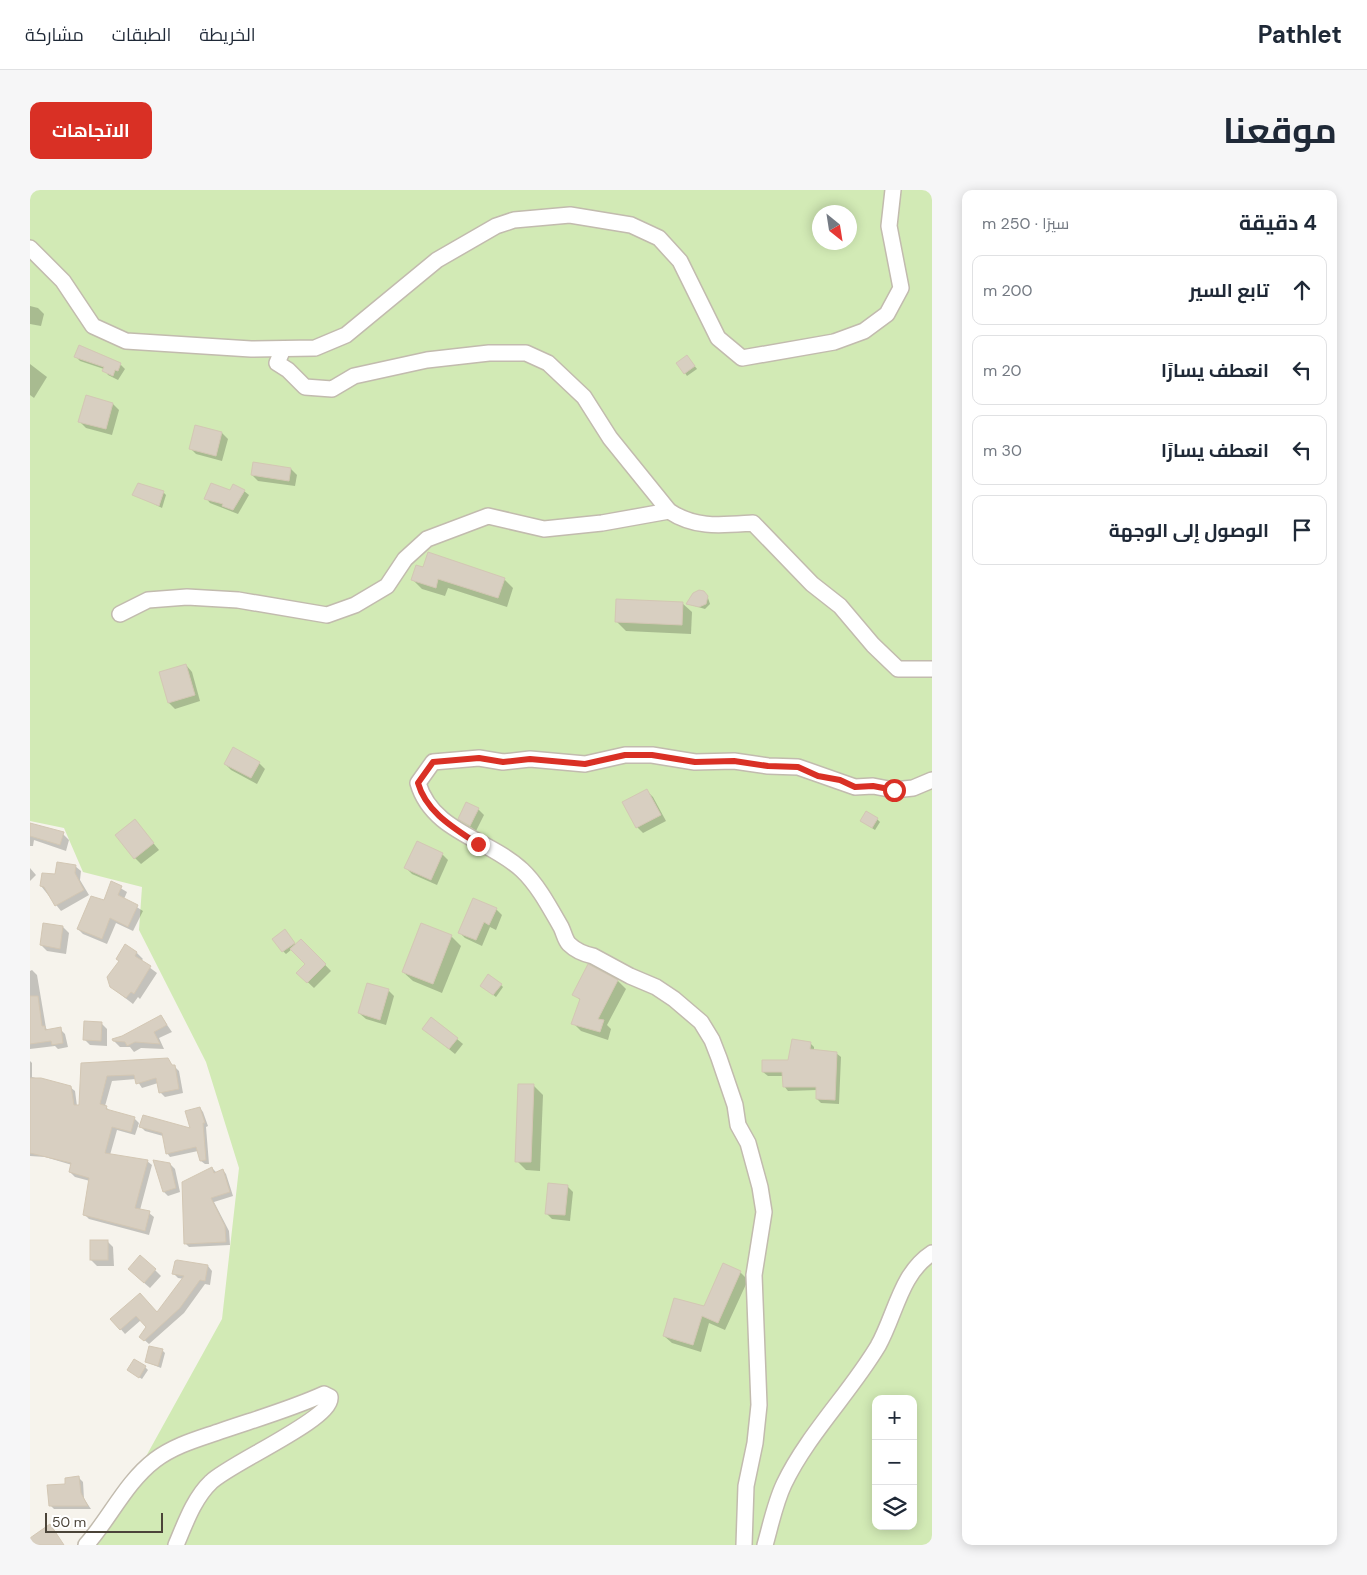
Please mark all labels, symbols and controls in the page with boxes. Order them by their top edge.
text: Pathlet [1258,19,1342,50]
text: مشاركة [25,23,84,47]
text: الطبقات [112,23,171,47]
text: الخريطة [199,23,256,47]
button: الاتجاهات [30,102,152,159]
text: موقعنا [1223,108,1337,154]
north arrow [812,205,857,250]
text: 4 دقيقة [1239,209,1317,237]
text: سيرًا · 250 m [982,213,1069,234]
icon: ahead [1288,276,1316,304]
text: تابع السير [1189,278,1269,303]
text: 200 m [983,280,1032,301]
icon: left [1288,356,1316,384]
text: انعطف يسارًا [1161,358,1269,383]
text: 20 m [983,360,1022,381]
icon: left [1288,436,1316,464]
text: انعطف يسارًا [1161,438,1269,463]
text: 30 m [983,440,1022,461]
icon: arrive [1288,516,1316,544]
text: الوصول إلى الوجهة [1109,518,1269,543]
route start [883,779,906,802]
route end [467,833,490,856]
map controls [872,1395,917,1530]
button: + [872,1395,917,1440]
button: − [872,1440,917,1485]
button: layers [872,1485,917,1530]
scale bar [45,1510,162,1533]
text: 50 m [52,1513,86,1531]

